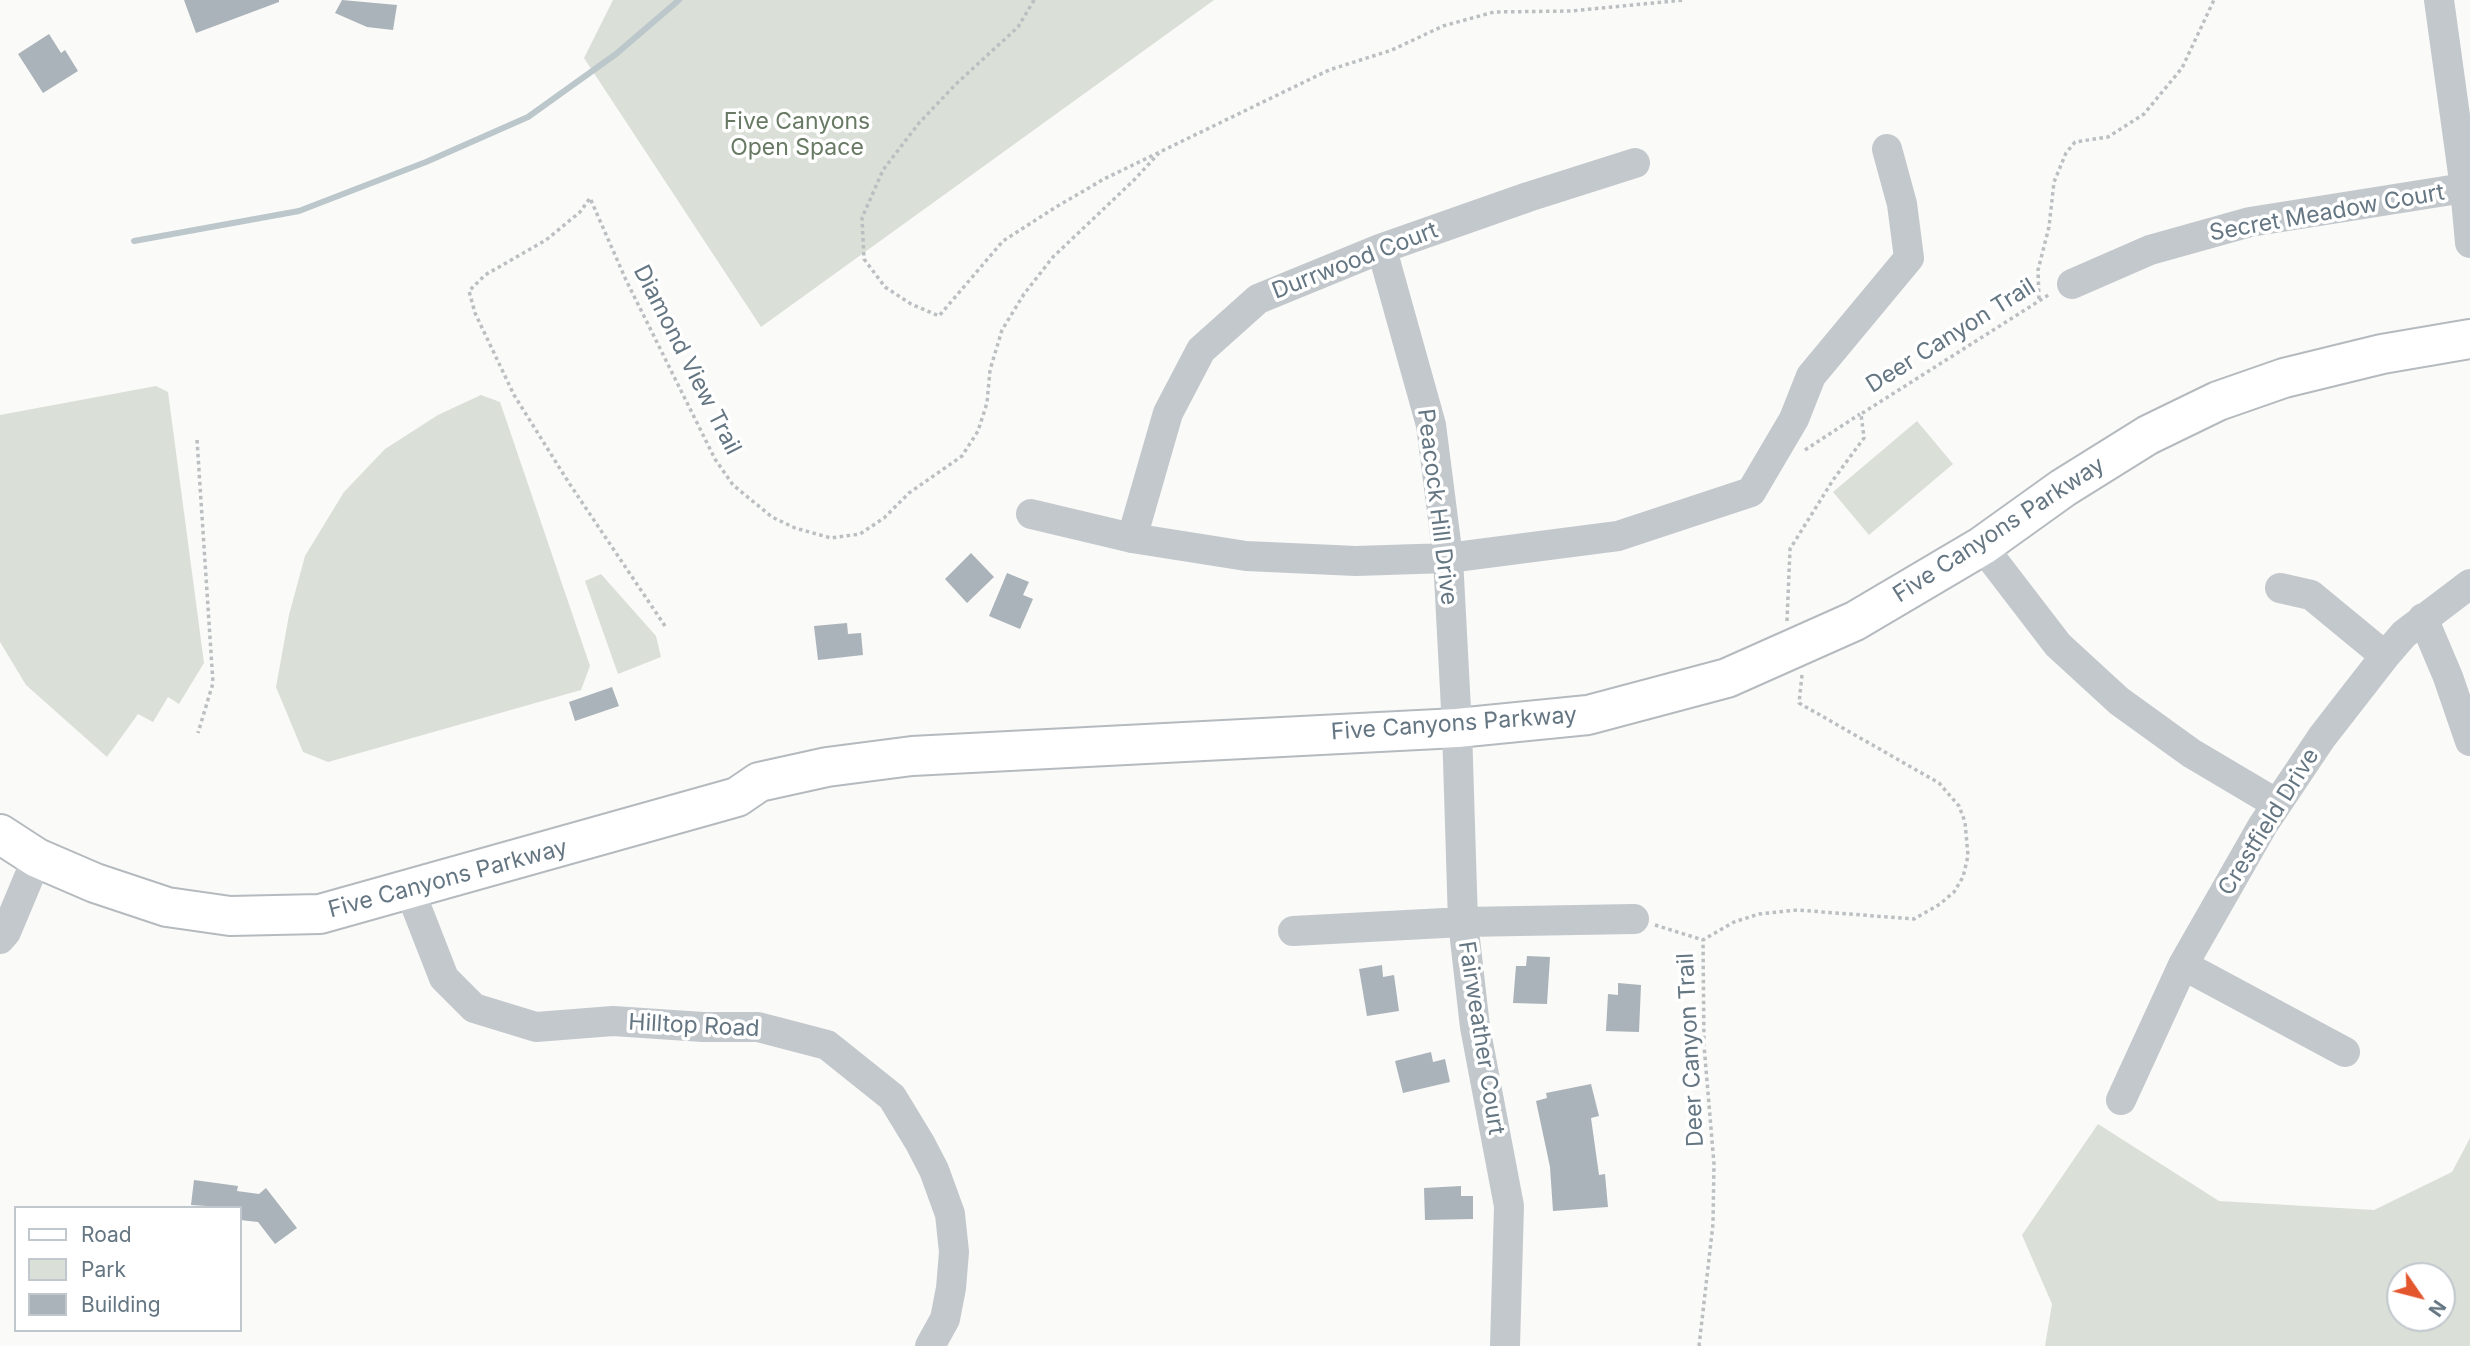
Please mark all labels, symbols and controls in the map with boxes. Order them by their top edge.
park label: Five Canyons Open Space [724,108,870,162]
street label: Secret Meadow Court [2208,179,2446,247]
street label: Durrwood Court [1268,217,1442,305]
street label: Diamond View Trail [627,261,747,459]
street label: Deer Canyon Trail [1861,273,2041,399]
street label: Peacock Hill Drive [1411,407,1463,607]
street label: Five Canyons Parkway [1888,451,2110,609]
street label: Five Canyons Parkway [1330,702,1578,746]
street label: Crestfield Drive [2213,743,2325,901]
street label: Five Canyons Parkway [325,834,571,924]
street label: Fairweather Court [1452,939,1510,1137]
street label: Deer Canyon Trail [1672,952,1710,1148]
street label: Hilltop Road [628,1009,760,1043]
legend [14,1206,242,1332]
text: Road [81,1222,132,1247]
text: Park [81,1257,126,1282]
north arrow [2386,1262,2456,1332]
text: Building [81,1292,161,1317]
text: N [2423,1296,2451,1321]

